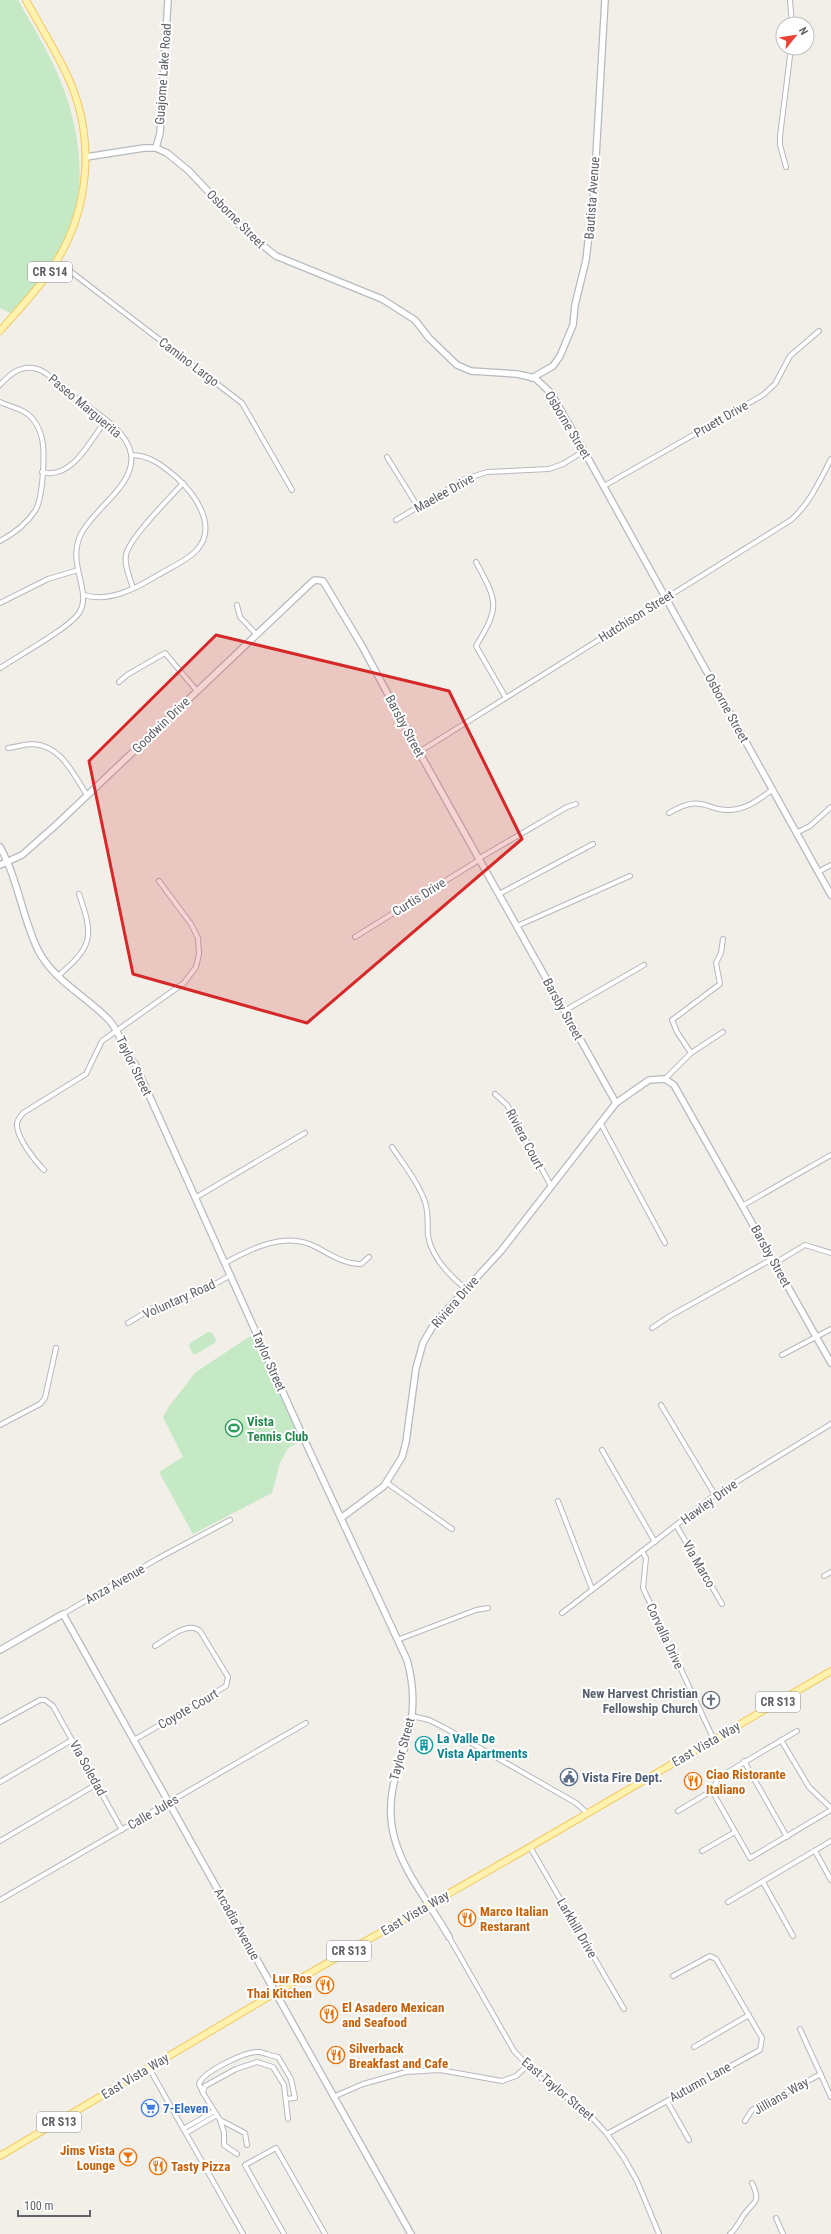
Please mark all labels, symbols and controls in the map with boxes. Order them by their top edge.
north arrow [775,16,815,56]
street label: Guajome Lake Road [152,23,174,125]
text: N [796,25,811,38]
street label: Bautista Avenue [582,156,602,240]
street label: Osborne Street [204,187,268,251]
road number: CR S14 [28,262,72,282]
street label: Camino Largo [156,335,222,389]
street label: Paseo Marguerita [45,371,125,441]
street label: Osborne Street [542,388,594,462]
street label: Pruett Drive [691,397,751,441]
street label: Maelee Drive [411,470,477,516]
street label: Hutchison Street [596,587,676,645]
street label: Osborne Street [702,671,752,745]
street label: Barsby Street [382,692,428,760]
street label: Goodwin Drive [129,694,193,756]
street label: Curtis Drive [390,875,448,919]
street label: Barsby Street [540,975,586,1043]
street label: Taylor Street [113,1034,155,1098]
street label: Riviera Court [503,1106,547,1172]
street label: Barsby Street [748,1222,794,1290]
street label: Riviera Drive [429,1273,481,1331]
street label: Voluntary Road [140,1276,218,1322]
street label: Taylor Street [249,1328,289,1394]
place label: Vista Tennis Club [247,1414,308,1444]
sports icon: Vista Tennis Club [224,1418,244,1438]
street label: Hawley Drive [678,1477,740,1527]
street label: Via Marco [680,1538,718,1590]
street label: Anza Avenue [83,1561,147,1607]
street label: Corvalla Drive [643,1601,687,1671]
street label: Coyote Court [155,1686,221,1732]
place label: New Harvest Christian Fellowship Church [582,1686,698,1716]
church icon: New Harvest Christian Fellowship Church [701,1690,721,1710]
road number: CR S13 [756,1692,800,1712]
street label: Taylor Street [386,1716,418,1782]
street label: East Vista Way [669,1718,743,1769]
place label: La Valle De Vista Apartments [437,1731,528,1761]
building icon: La Valle De Vista Apartments [414,1735,434,1755]
street label: Via Soledad [67,1738,109,1798]
public building icon: Vista Fire Dept. [559,1767,579,1787]
place label: Ciao Ristorante Italiano [706,1767,786,1797]
place label: Vista Fire Dept. [582,1770,662,1785]
restaurant icon: Ciao Ristorante Italiano [683,1771,703,1791]
street label: Calle Jules [125,1791,181,1833]
street label: Arcadia Avenue [211,1886,263,1962]
street label: East Vista Way [378,1887,452,1938]
street label: Larkhill Drive [554,1896,600,1960]
place label: Marco Italian Restarant [480,1904,548,1934]
restaurant icon: Marco Italian Restarant [457,1908,477,1928]
road number: CR S13 [327,1941,371,1961]
place label: Lur Ros Thai Kitchen [247,1971,312,2001]
restaurant icon: Lur Ros Thai Kitchen [315,1975,335,1995]
place label: El Asadero Mexican and Seafood [342,2000,444,2030]
restaurant icon: El Asadero Mexican and Seafood [319,2004,339,2024]
place label: Silverback Breakfast and Cafe [349,2041,448,2071]
restaurant icon: Silverback Breakfast and Cafe [326,2045,346,2065]
street label: East Vista Way [99,2050,172,2102]
street label: East Taylor Street [519,2054,597,2124]
street label: Autumn Lane [667,2059,733,2105]
street label: Jillians Way [751,2074,812,2118]
supermarket icon: 7-Eleven [140,2098,160,2118]
place label: 7-Eleven [163,2101,208,2116]
road number: CR S13 [37,2112,81,2132]
place label: Jims Vista Lounge [60,2143,115,2173]
bar icon: Jims Vista Lounge [118,2147,138,2167]
restaurant icon: Tasty Pizza [148,2156,168,2176]
place label: Tasty Pizza [171,2159,230,2174]
scale bar [18,2192,90,2218]
text: 100 m [24,2199,54,2213]

